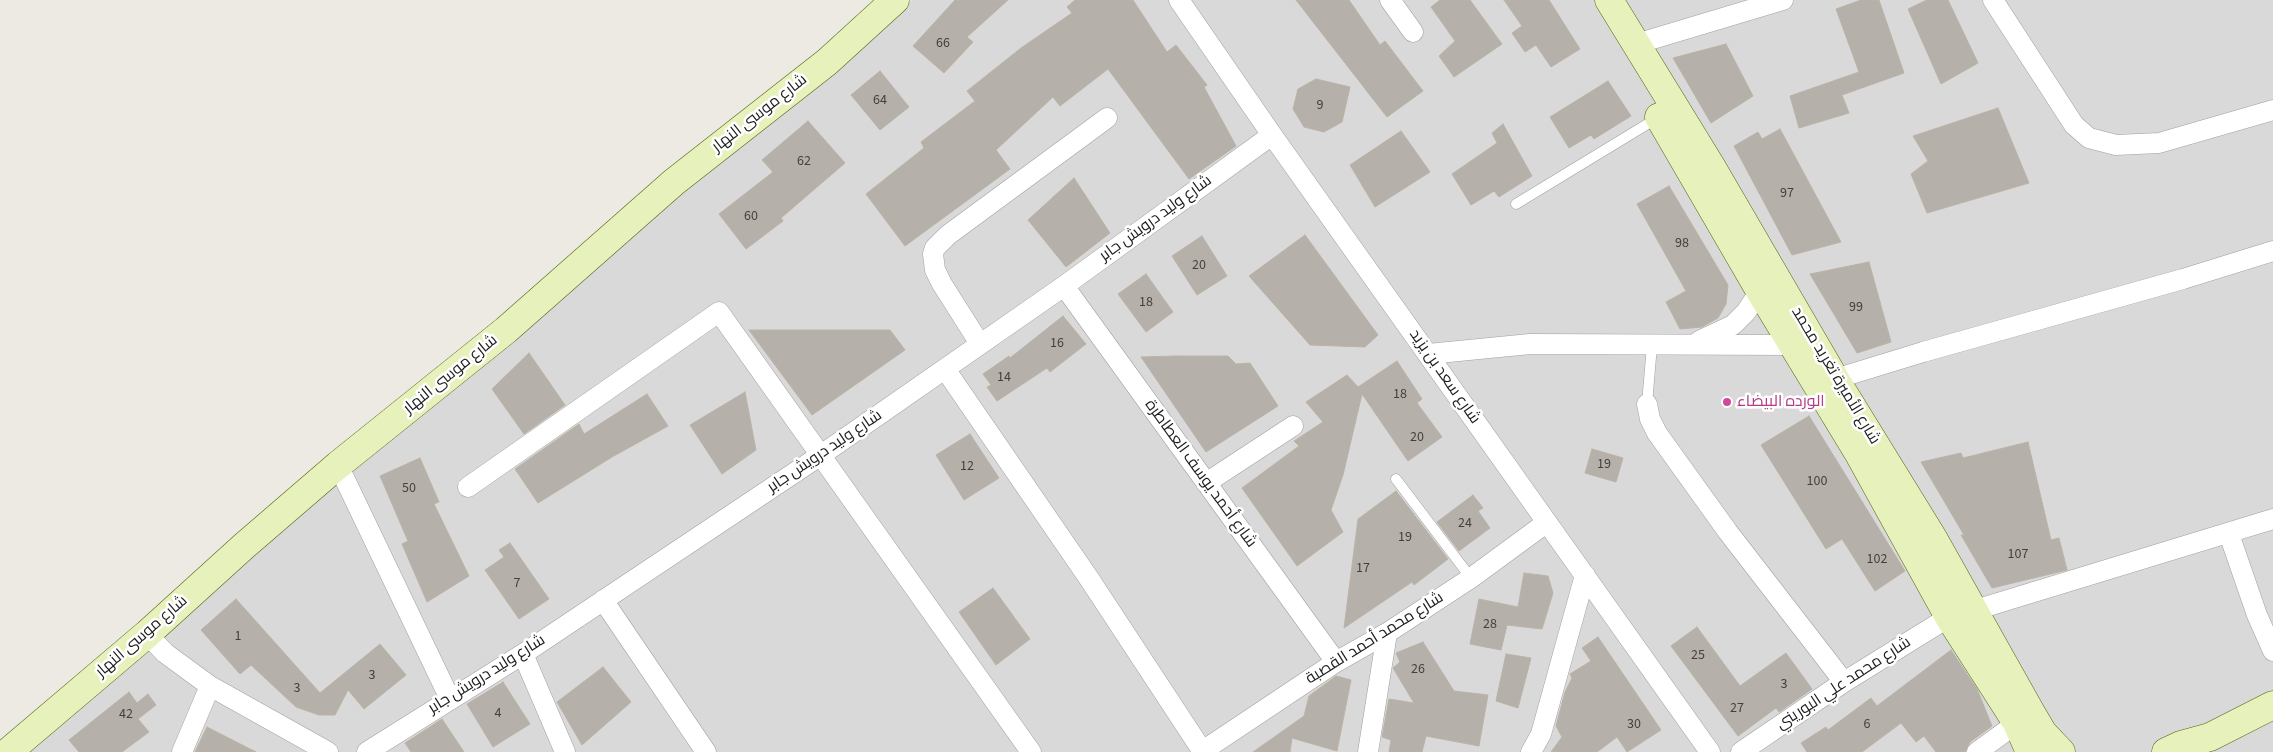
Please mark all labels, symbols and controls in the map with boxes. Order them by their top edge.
house number: 66 [936,36,950,52]
street label: شارع موسى النهار [709,71,811,157]
house number: 64 [873,93,887,109]
house number: 9 [1317,98,1323,114]
house number: 62 [797,154,811,170]
street label: شارع وليد درويش جابر [1096,172,1216,266]
house number: 97 [1780,186,1794,202]
house number: 60 [744,209,758,225]
house number: 98 [1675,236,1689,252]
house number: 20 [1192,258,1206,274]
house number: 18 [1139,295,1153,311]
house number: 99 [1849,300,1863,316]
street label: شارع الأميرة تغريد محمد [1786,304,1884,448]
street label: شارع سعد بن يزيد [1404,326,1484,428]
street label: شارع موسى النهار [400,331,502,419]
house number: 16 [1050,336,1064,352]
house number: 14 [997,370,1011,386]
house number: 18 [1393,387,1407,403]
place label: الورده البيضاء [1737,392,1825,412]
street label: شارع أحمد يوسف العطاطرة [1140,396,1260,552]
marker: الورده البيضاء [1721,396,1733,408]
street label: شارع وليد درويش جابر [764,406,886,498]
house number: 20 [1410,430,1424,446]
house number: 19 [1597,457,1611,473]
house number: 12 [960,459,974,475]
house number: 100 [1807,474,1827,490]
house number: 50 [402,481,416,497]
house number: 24 [1458,516,1472,532]
house number: 19 [1398,530,1412,546]
house number: 107 [2008,547,2028,563]
house number: 102 [1867,552,1887,568]
house number: 17 [1356,561,1370,577]
house number: 7 [514,576,520,592]
street label: شارع محمد أحمد القصبة [1303,589,1447,689]
street label: شارع موسى النهار [92,592,192,682]
house number: 28 [1483,617,1497,633]
house number: 1 [235,629,241,645]
street label: شارع وليد درويش جابر [425,631,549,719]
street label: شارع محمد علي البوريني [1773,633,1915,735]
house number: 25 [1691,648,1705,664]
house number: 26 [1411,662,1425,678]
house number: 3 [369,668,375,684]
house number: 3 [1781,677,1787,693]
house number: 3 [294,681,300,697]
house number: 27 [1730,701,1744,717]
house number: 4 [495,706,501,722]
house number: 42 [119,707,133,723]
house number: 30 [1627,717,1641,733]
house number: 6 [1864,717,1870,733]

